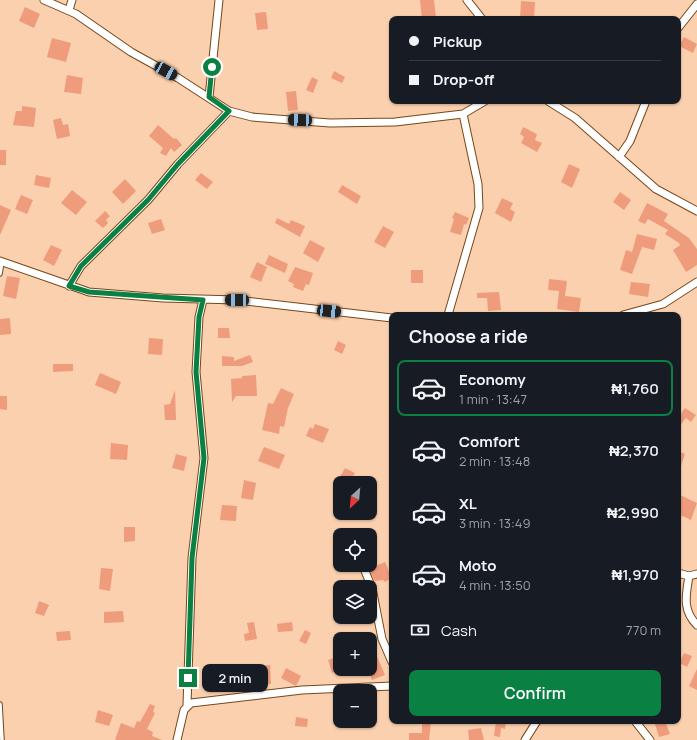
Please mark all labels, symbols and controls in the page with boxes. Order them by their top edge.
text: Pickup [433,31,482,52]
route start [203,58,221,76]
car [153,60,179,82]
text: Drop-off [433,69,494,90]
car [288,114,312,126]
car [225,294,249,306]
car [316,304,342,318]
text: Choose a ride [409,324,528,348]
text: Economy [459,369,526,390]
icon: car [411,370,447,406]
text: ₦1,760 [611,378,659,399]
text: 1 min · 13:47 [459,390,527,408]
text: Comfort [459,431,520,452]
icon: car [411,432,447,468]
text: ₦2,370 [609,440,659,461]
text: 2 min · 13:48 [459,452,530,470]
north arrow [333,476,377,520]
map controls [333,476,377,728]
text: XL [459,493,477,514]
icon: car [411,494,447,530]
text: ₦2,990 [607,502,659,523]
text: 3 min · 13:49 [459,514,530,532]
button: locate [333,528,377,572]
text: Moto [459,555,496,576]
icon: car [411,556,447,592]
text: ₦1,970 [611,564,659,585]
text: 4 min · 13:50 [459,576,531,594]
button: layers [333,580,377,624]
icon: cash [409,619,431,641]
text: Cash [441,620,477,641]
text: 770 m [626,621,661,639]
button: + [333,632,377,676]
callout: 2 min [202,664,268,692]
route end [179,669,197,687]
text: 2 min [218,669,252,687]
button: Confirm [409,670,661,716]
button: − [333,684,377,728]

